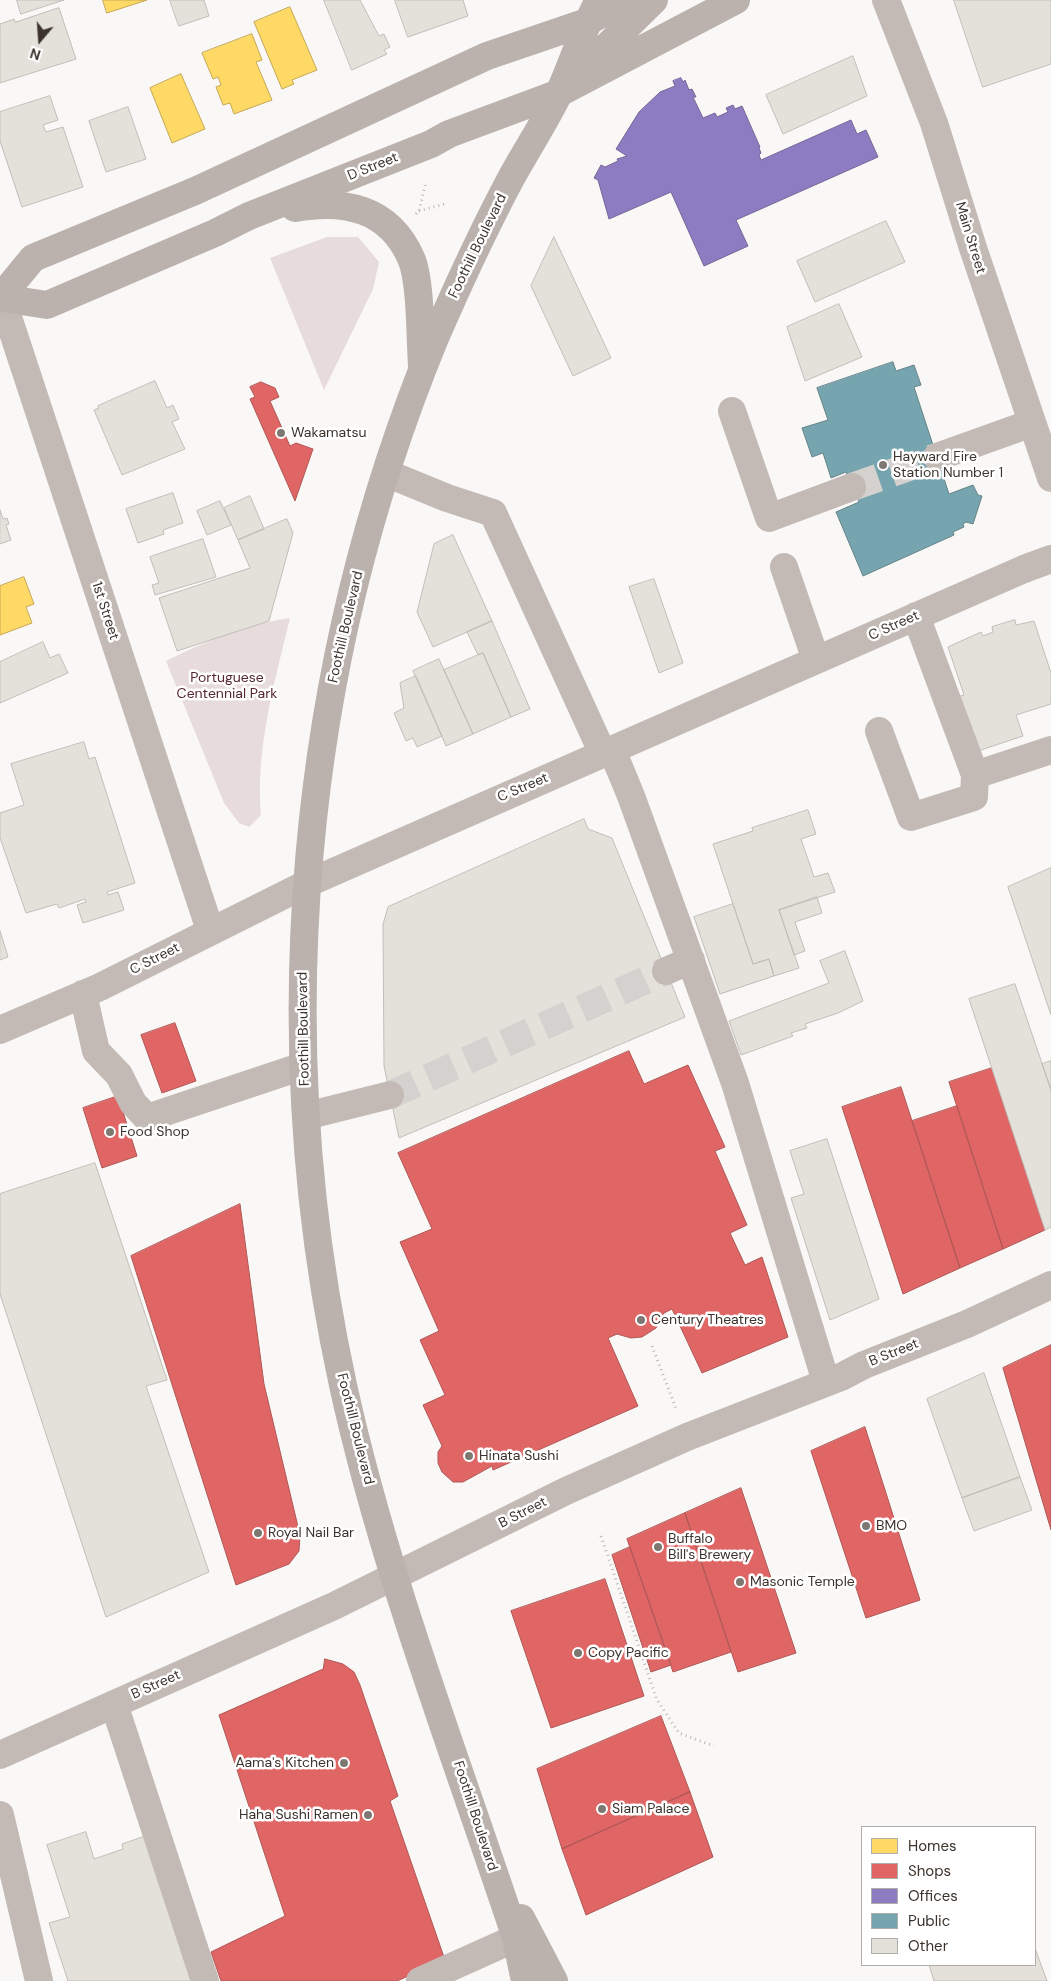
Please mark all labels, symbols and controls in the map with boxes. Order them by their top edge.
north arrow [15,15,65,65]
text: N [28,44,43,64]
street label: D Street [345,149,401,185]
street label: Foothill Boulevard [445,191,511,301]
street label: Main Street [951,200,989,276]
place label: Wakamatsu [291,425,367,441]
marker: Wakamatsu [275,427,287,439]
place label: Hayward Fire Station Number 1 [893,449,1003,482]
marker: Hayward Fire Station Number 1 [877,459,889,471]
street label: Foothill Boulevard [325,569,367,685]
street label: 1st Street [88,580,122,642]
street label: C Street [866,607,922,645]
park label: Portuguese Centennial Park [177,670,277,702]
street label: C Street [495,770,551,806]
street label: C Street [127,939,183,979]
street label: Foothill Boulevard [295,972,313,1086]
place label: Food Shop [120,1124,190,1140]
marker: Food Shop [104,1126,116,1138]
place label: Century Theatres [651,1312,764,1328]
marker: Century Theatres [635,1314,647,1326]
street label: B Street [867,1336,921,1370]
street label: Foothill Boulevard [333,1372,377,1486]
place label: Hinata Sushi [479,1448,559,1464]
marker: Hinata Sushi [463,1450,475,1462]
street label: B Street [496,1494,550,1532]
place label: BMO [876,1518,907,1534]
marker: BMO [860,1520,872,1532]
place label: Royal Nail Bar [268,1525,354,1541]
marker: Royal Nail Bar [252,1527,264,1539]
place label: Buffalo Bill's Brewery [668,1531,751,1564]
marker: Buffalo Bill's Brewery [652,1541,664,1553]
place label: Masonic Temple [750,1574,855,1590]
marker: Masonic Temple [734,1576,746,1588]
place label: Copy Pacific [588,1645,669,1661]
marker: Copy Pacific [572,1647,584,1659]
street label: B Street [129,1667,183,1703]
place label: Aama's Kitchen [235,1755,334,1771]
marker: Aama's Kitchen [338,1757,350,1769]
street label: Foothill Boulevard [449,1759,501,1873]
place label: Siam Palace [612,1801,689,1817]
marker: Siam Palace [596,1803,608,1815]
place label: Haha Sushi Ramen [239,1807,358,1823]
marker: Haha Sushi Ramen [362,1809,374,1821]
legend [861,1826,1036,1966]
text: Homes [908,1836,957,1856]
text: Shops [908,1861,951,1881]
text: Offices [908,1886,958,1906]
text: Public [908,1911,950,1931]
text: Other [908,1936,948,1956]

